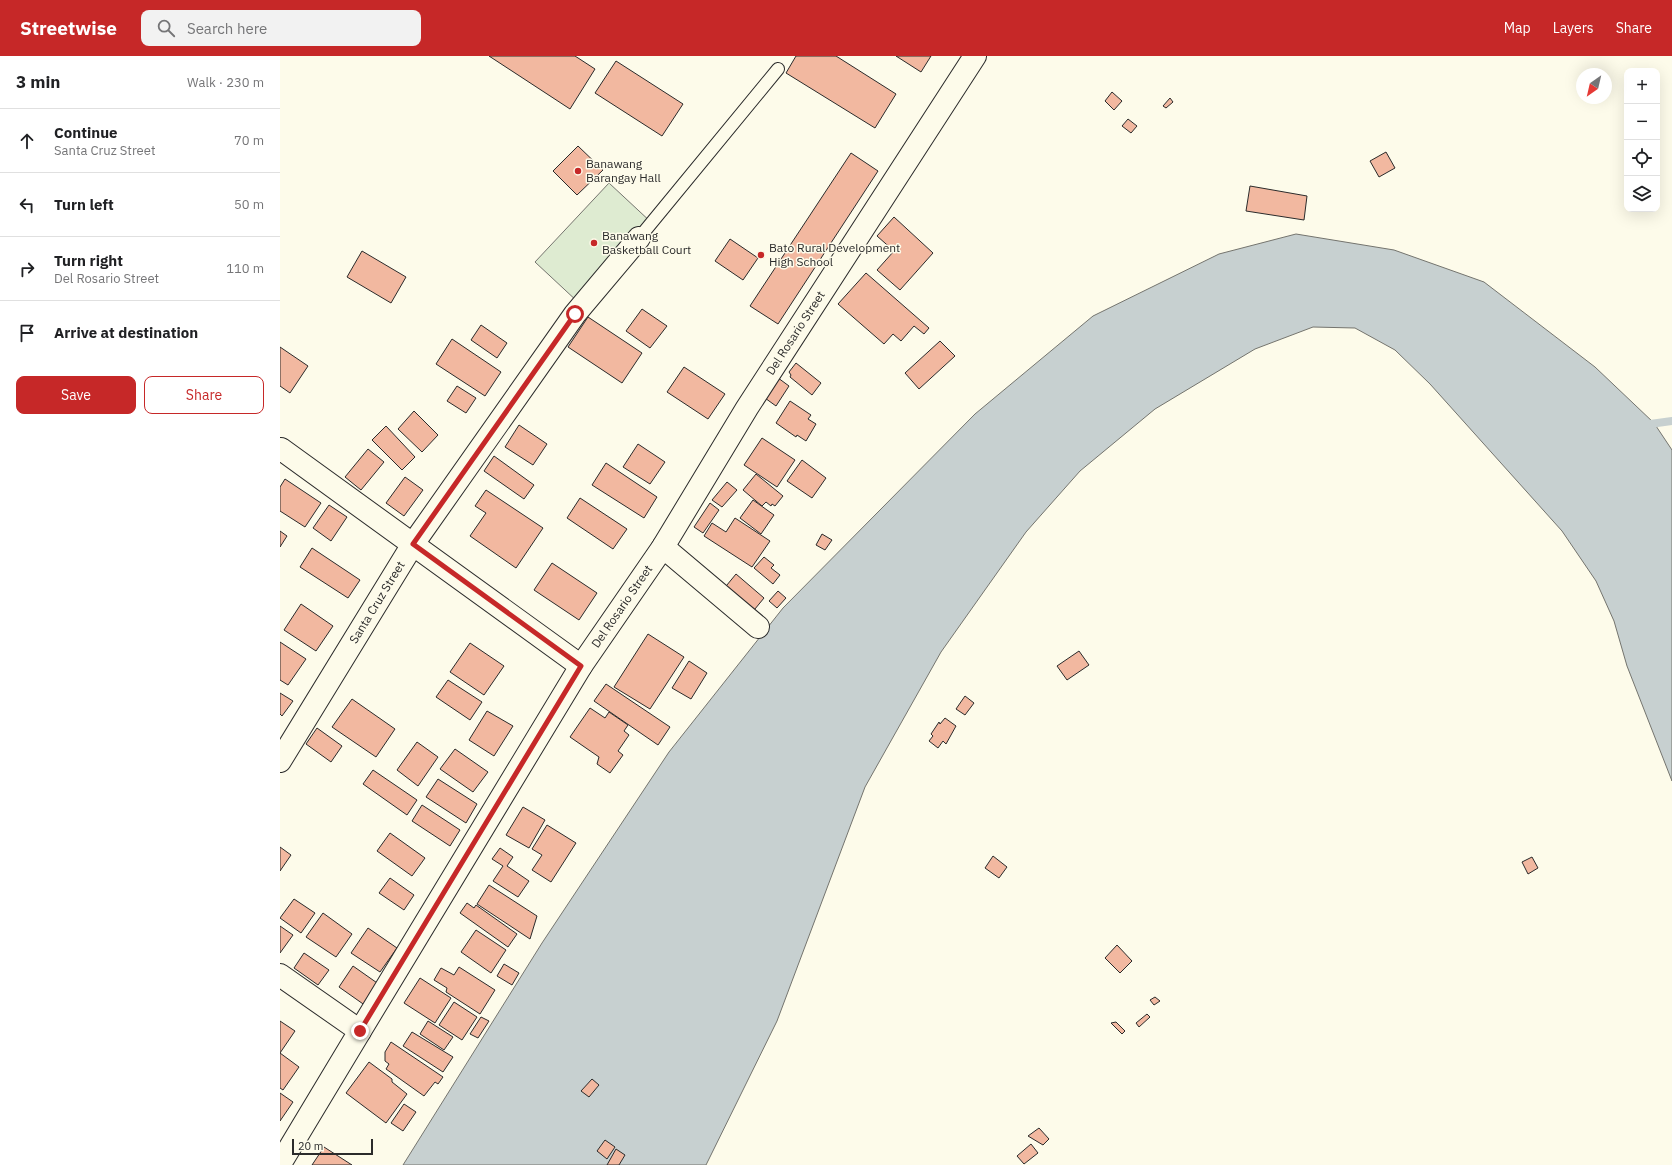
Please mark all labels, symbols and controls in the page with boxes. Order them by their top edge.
search box [141,10,421,46]
text: Streetwise [20,16,117,40]
icon: search [155,17,177,39]
text: Search here [187,19,267,38]
text: Map [1504,19,1531,37]
text: Layers [1553,19,1594,37]
text: Share [1616,19,1652,37]
north arrow [1576,68,1612,104]
map controls [1624,68,1660,212]
button: + [1624,68,1660,104]
text: 3 min [16,71,60,93]
text: Walk · 230 m [187,74,264,91]
button: − [1624,104,1660,140]
text: Continue [54,123,118,142]
icon: ahead [16,130,38,152]
text: 70 m [234,132,264,149]
button: locate [1624,140,1660,176]
text: Santa Cruz Street [54,142,155,159]
place label: Banawang Barangay Hall [586,156,661,185]
marker: Banawang Barangay Hall [573,166,583,176]
button: layers [1624,176,1660,212]
icon: left [16,194,38,216]
text: Turn left [54,195,114,214]
text: 50 m [234,196,264,213]
place label: Banawang Basketball Court [602,228,691,257]
marker: Banawang Basketball Court [589,238,599,248]
place label: Bato Rural Development High School [769,240,900,269]
marker: Bato Rural Development High School [756,250,766,260]
text: Turn right [54,251,123,270]
icon: right [16,258,38,280]
text: 110 m [226,260,264,277]
text: Del Rosario Street [54,270,159,287]
street label: Del Rosario Street [762,288,828,378]
route start [566,305,584,323]
icon: arrive [16,322,38,344]
text: Arrive at destination [54,323,198,342]
button: Save [16,376,136,414]
button: Share [144,376,264,414]
street label: Santa Cruz Street [346,558,408,646]
street label: Del Rosario Street [588,562,655,650]
route end [351,1022,369,1040]
scale bar [292,1137,373,1156]
text: 20 m [298,1139,323,1153]

